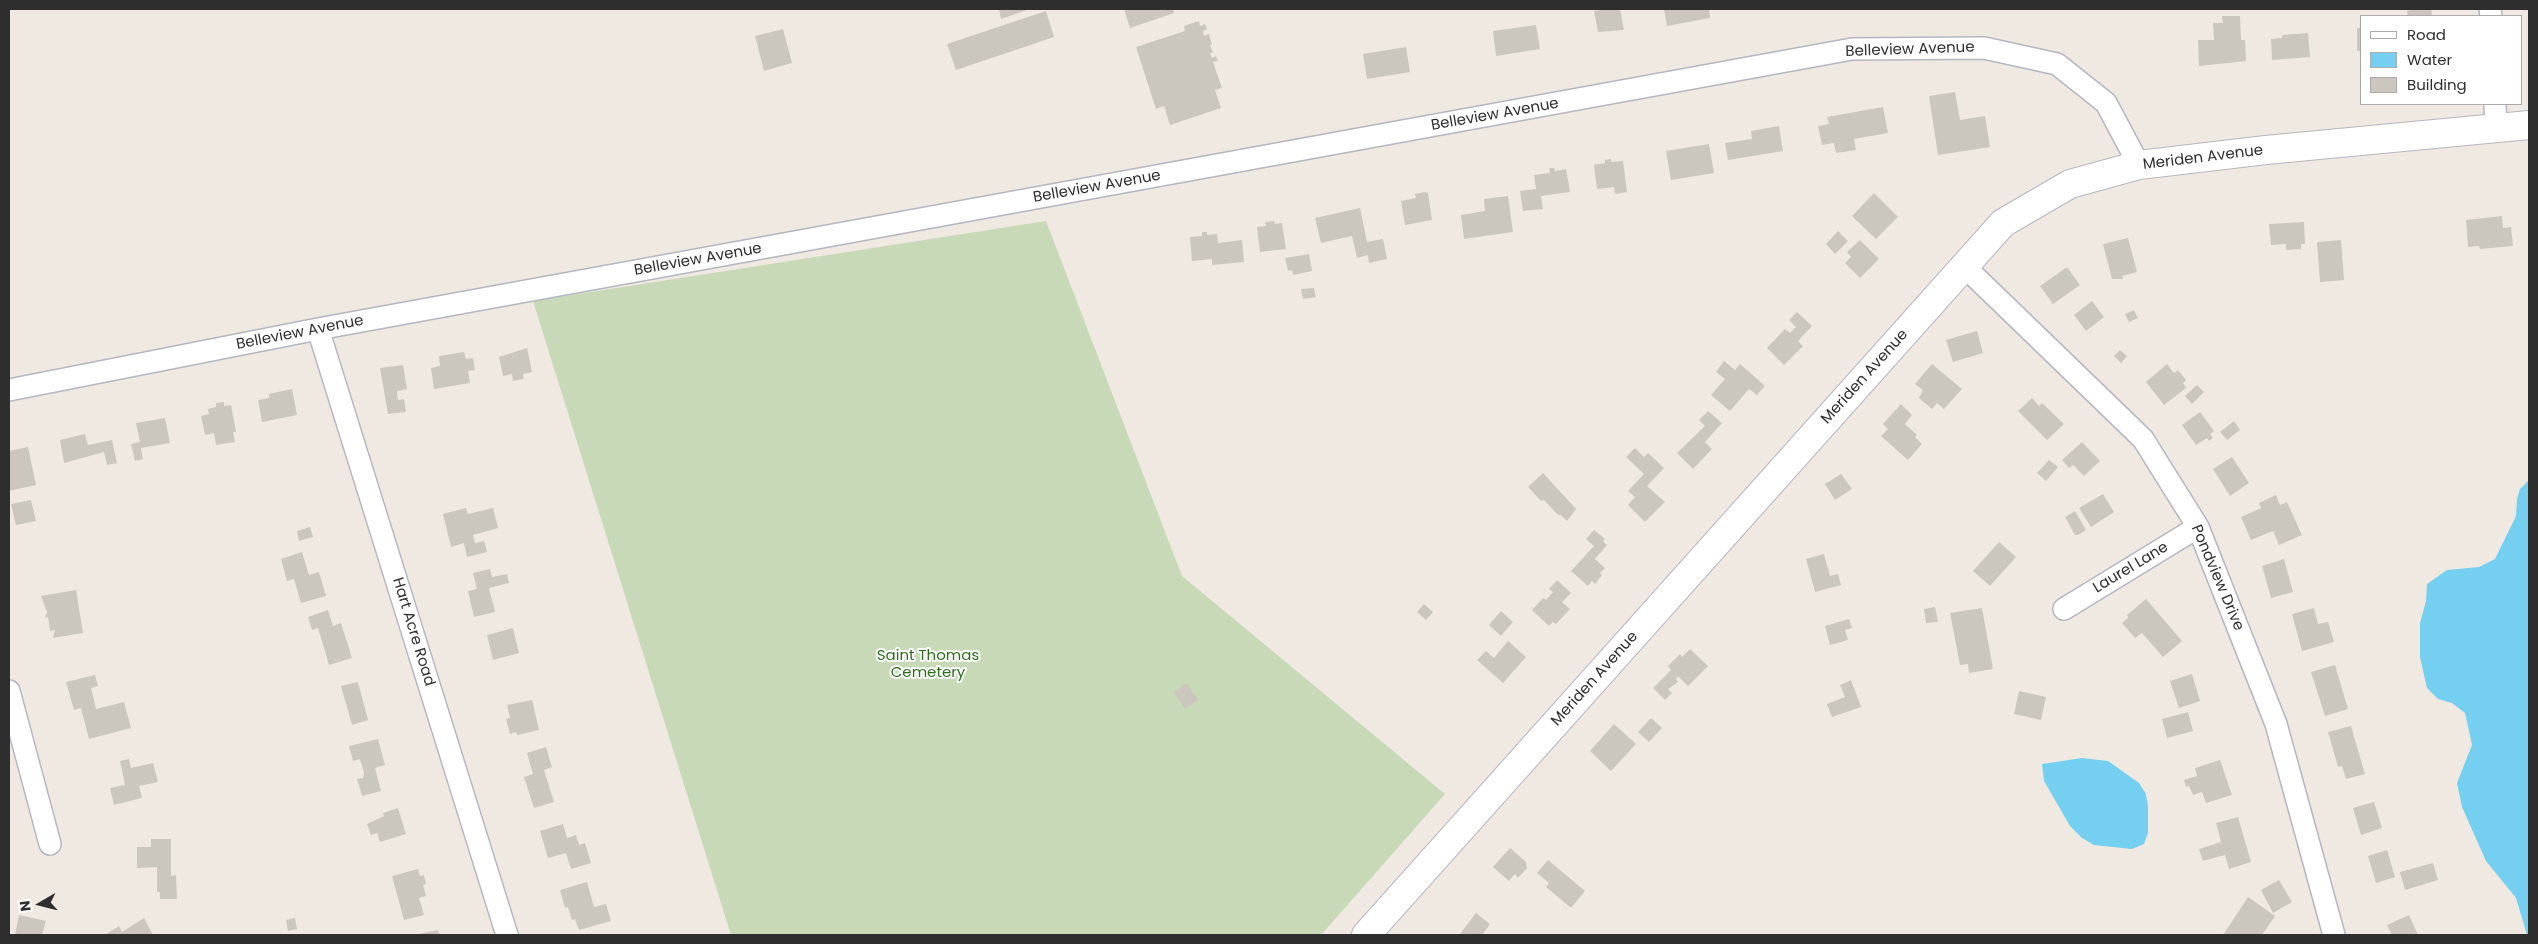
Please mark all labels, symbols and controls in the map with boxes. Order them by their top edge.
legend [2360,15,2523,105]
text: Road [2407,24,2446,45]
street label: Belleview Avenue [1845,39,1975,61]
text: Water [2407,49,2452,70]
text: Building [2407,74,2467,95]
street label: Belleview Avenue [1430,95,1560,135]
street label: Meriden Avenue [2142,142,2264,174]
street label: Belleview Avenue [1032,167,1162,207]
street label: Belleview Avenue [633,240,763,280]
street label: Belleview Avenue [235,312,365,354]
street label: Meriden Avenue [1818,326,1912,428]
street label: Pondview Drive [2187,522,2247,634]
street label: Laurel Lane [2090,539,2172,597]
street label: Hart Acre Road [388,575,438,689]
street label: Meriden Avenue [1548,628,1642,730]
park label: Saint Thomas Cemetery [877,647,979,682]
north arrow [15,879,65,929]
text: N [15,899,36,913]

